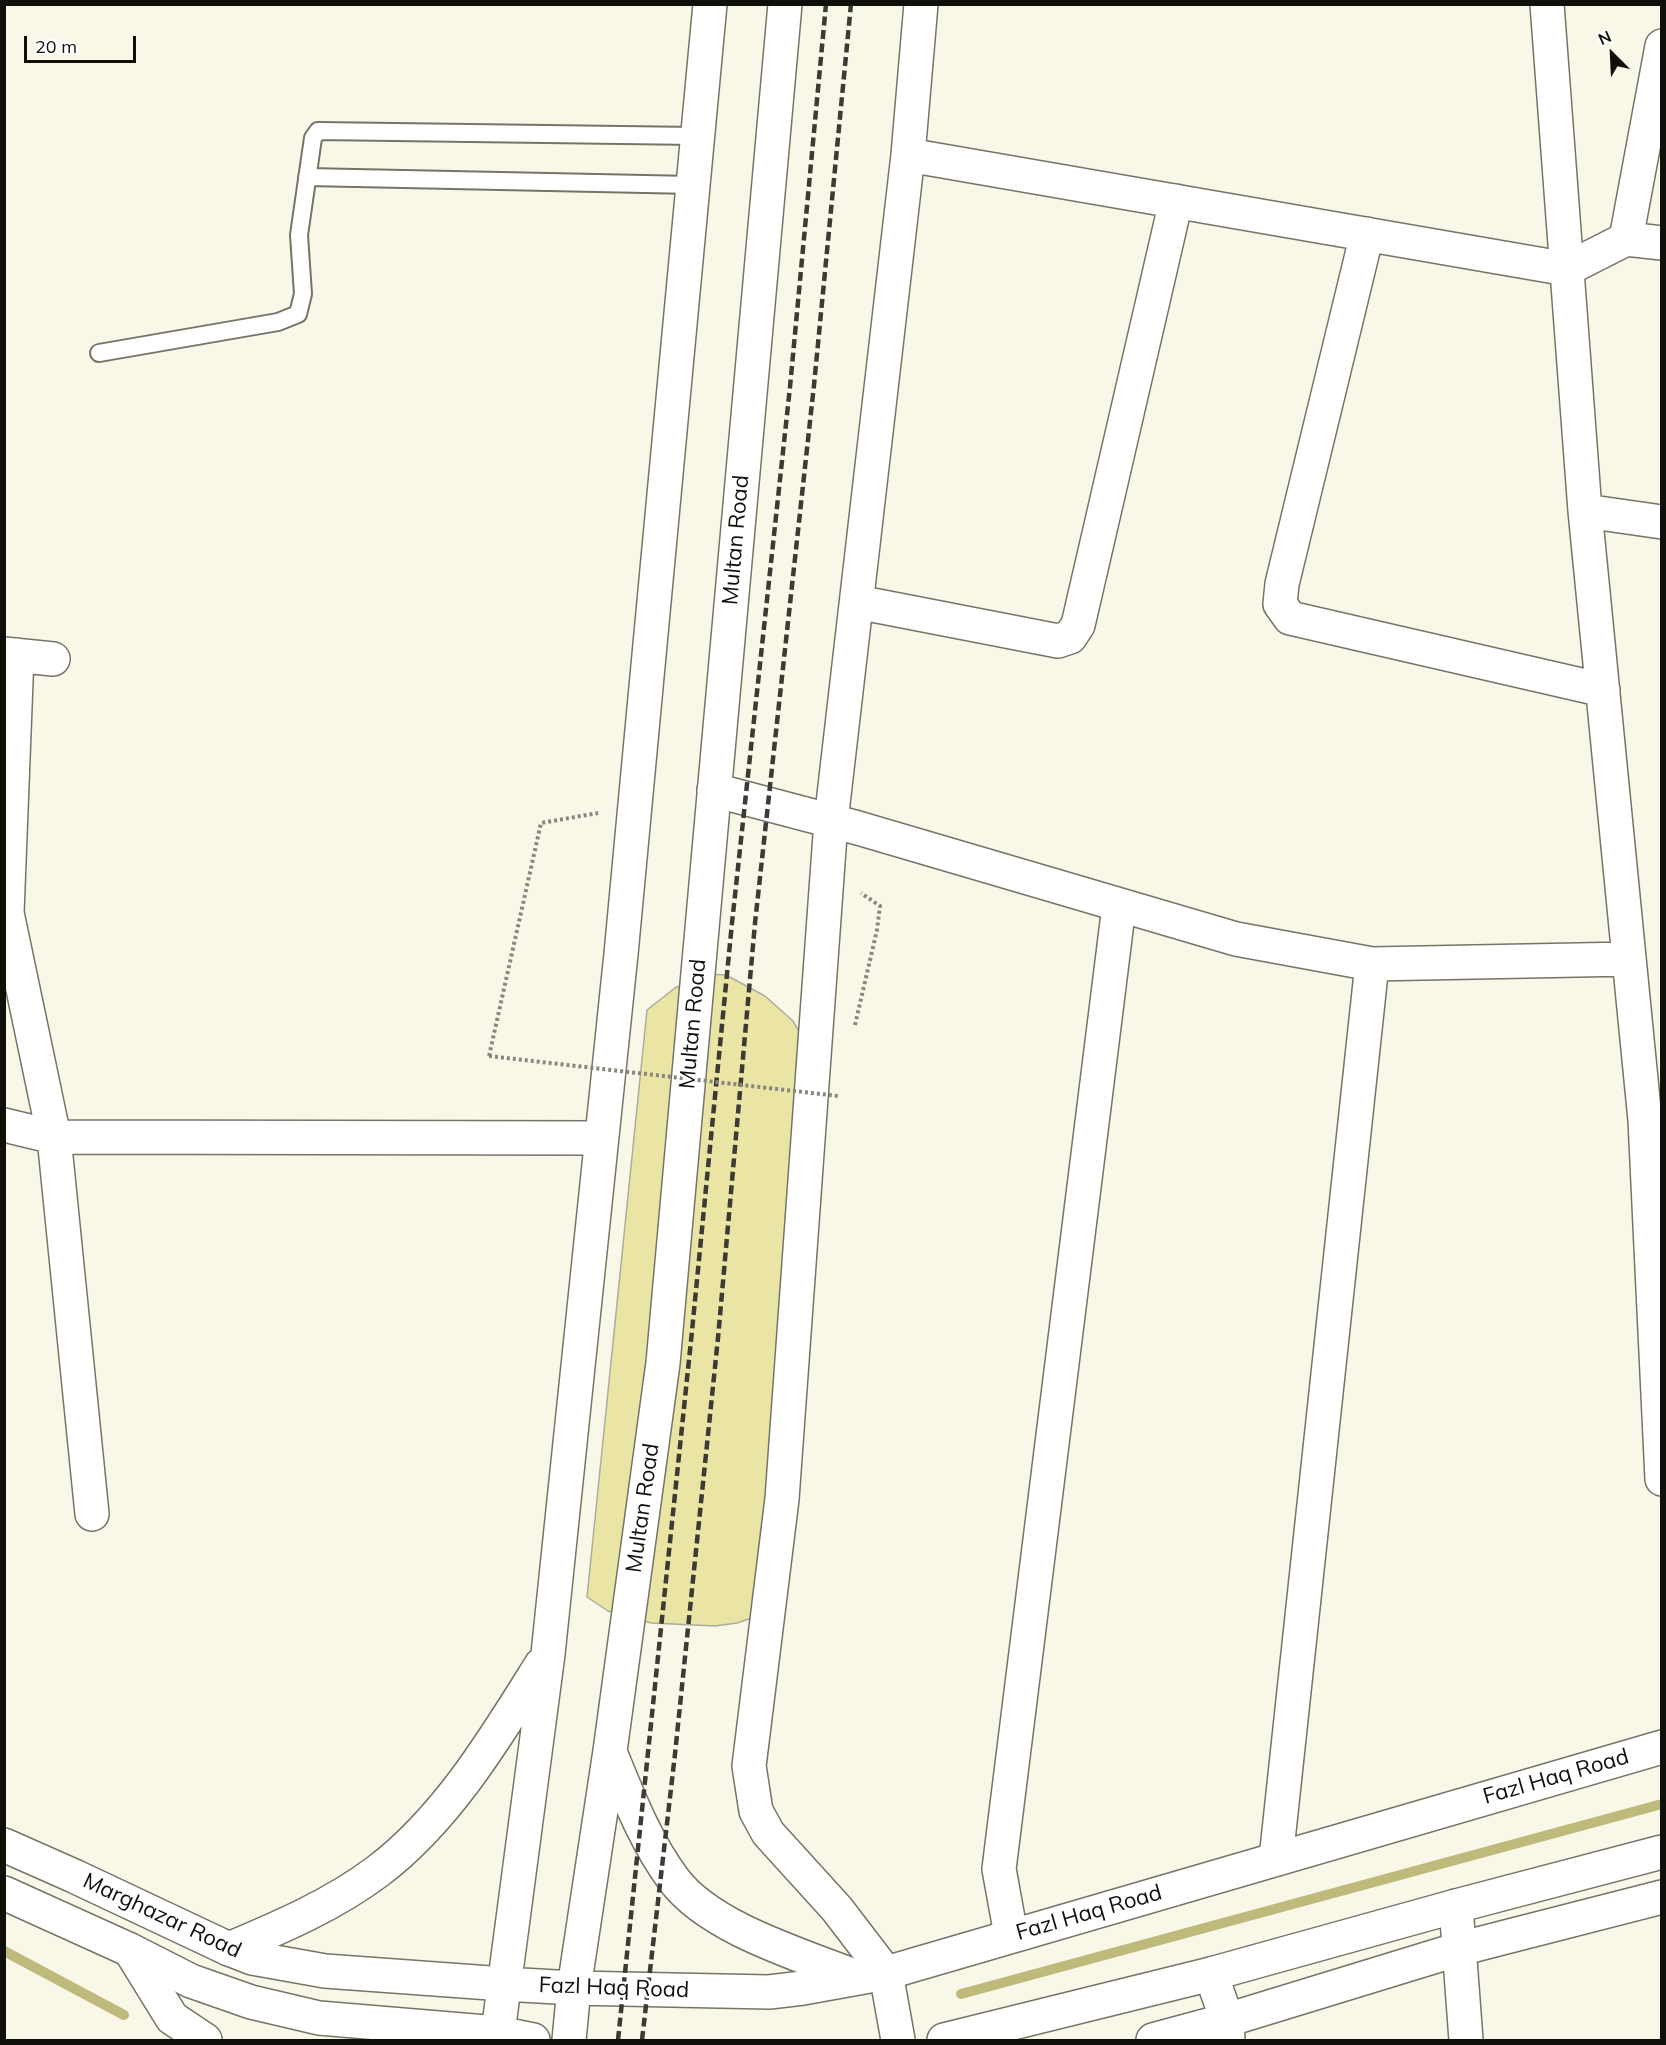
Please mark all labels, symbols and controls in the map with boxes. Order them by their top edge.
scale bar [27,24,140,62]
north arrow [1582,24,1642,84]
text: N [1595,26,1614,49]
text: 20 m [35,35,77,58]
street label: Multan Road [717,474,755,606]
street label: Multan Road [674,958,712,1090]
street label: Multan Road [621,1442,665,1574]
street label: Fazl Haq Road [1480,1744,1632,1810]
street label: Marghazar Road [79,1868,245,1964]
street label: Fazl Haq Road [1013,1880,1165,1946]
street label: Fazl Haq Road [538,1972,690,2004]

